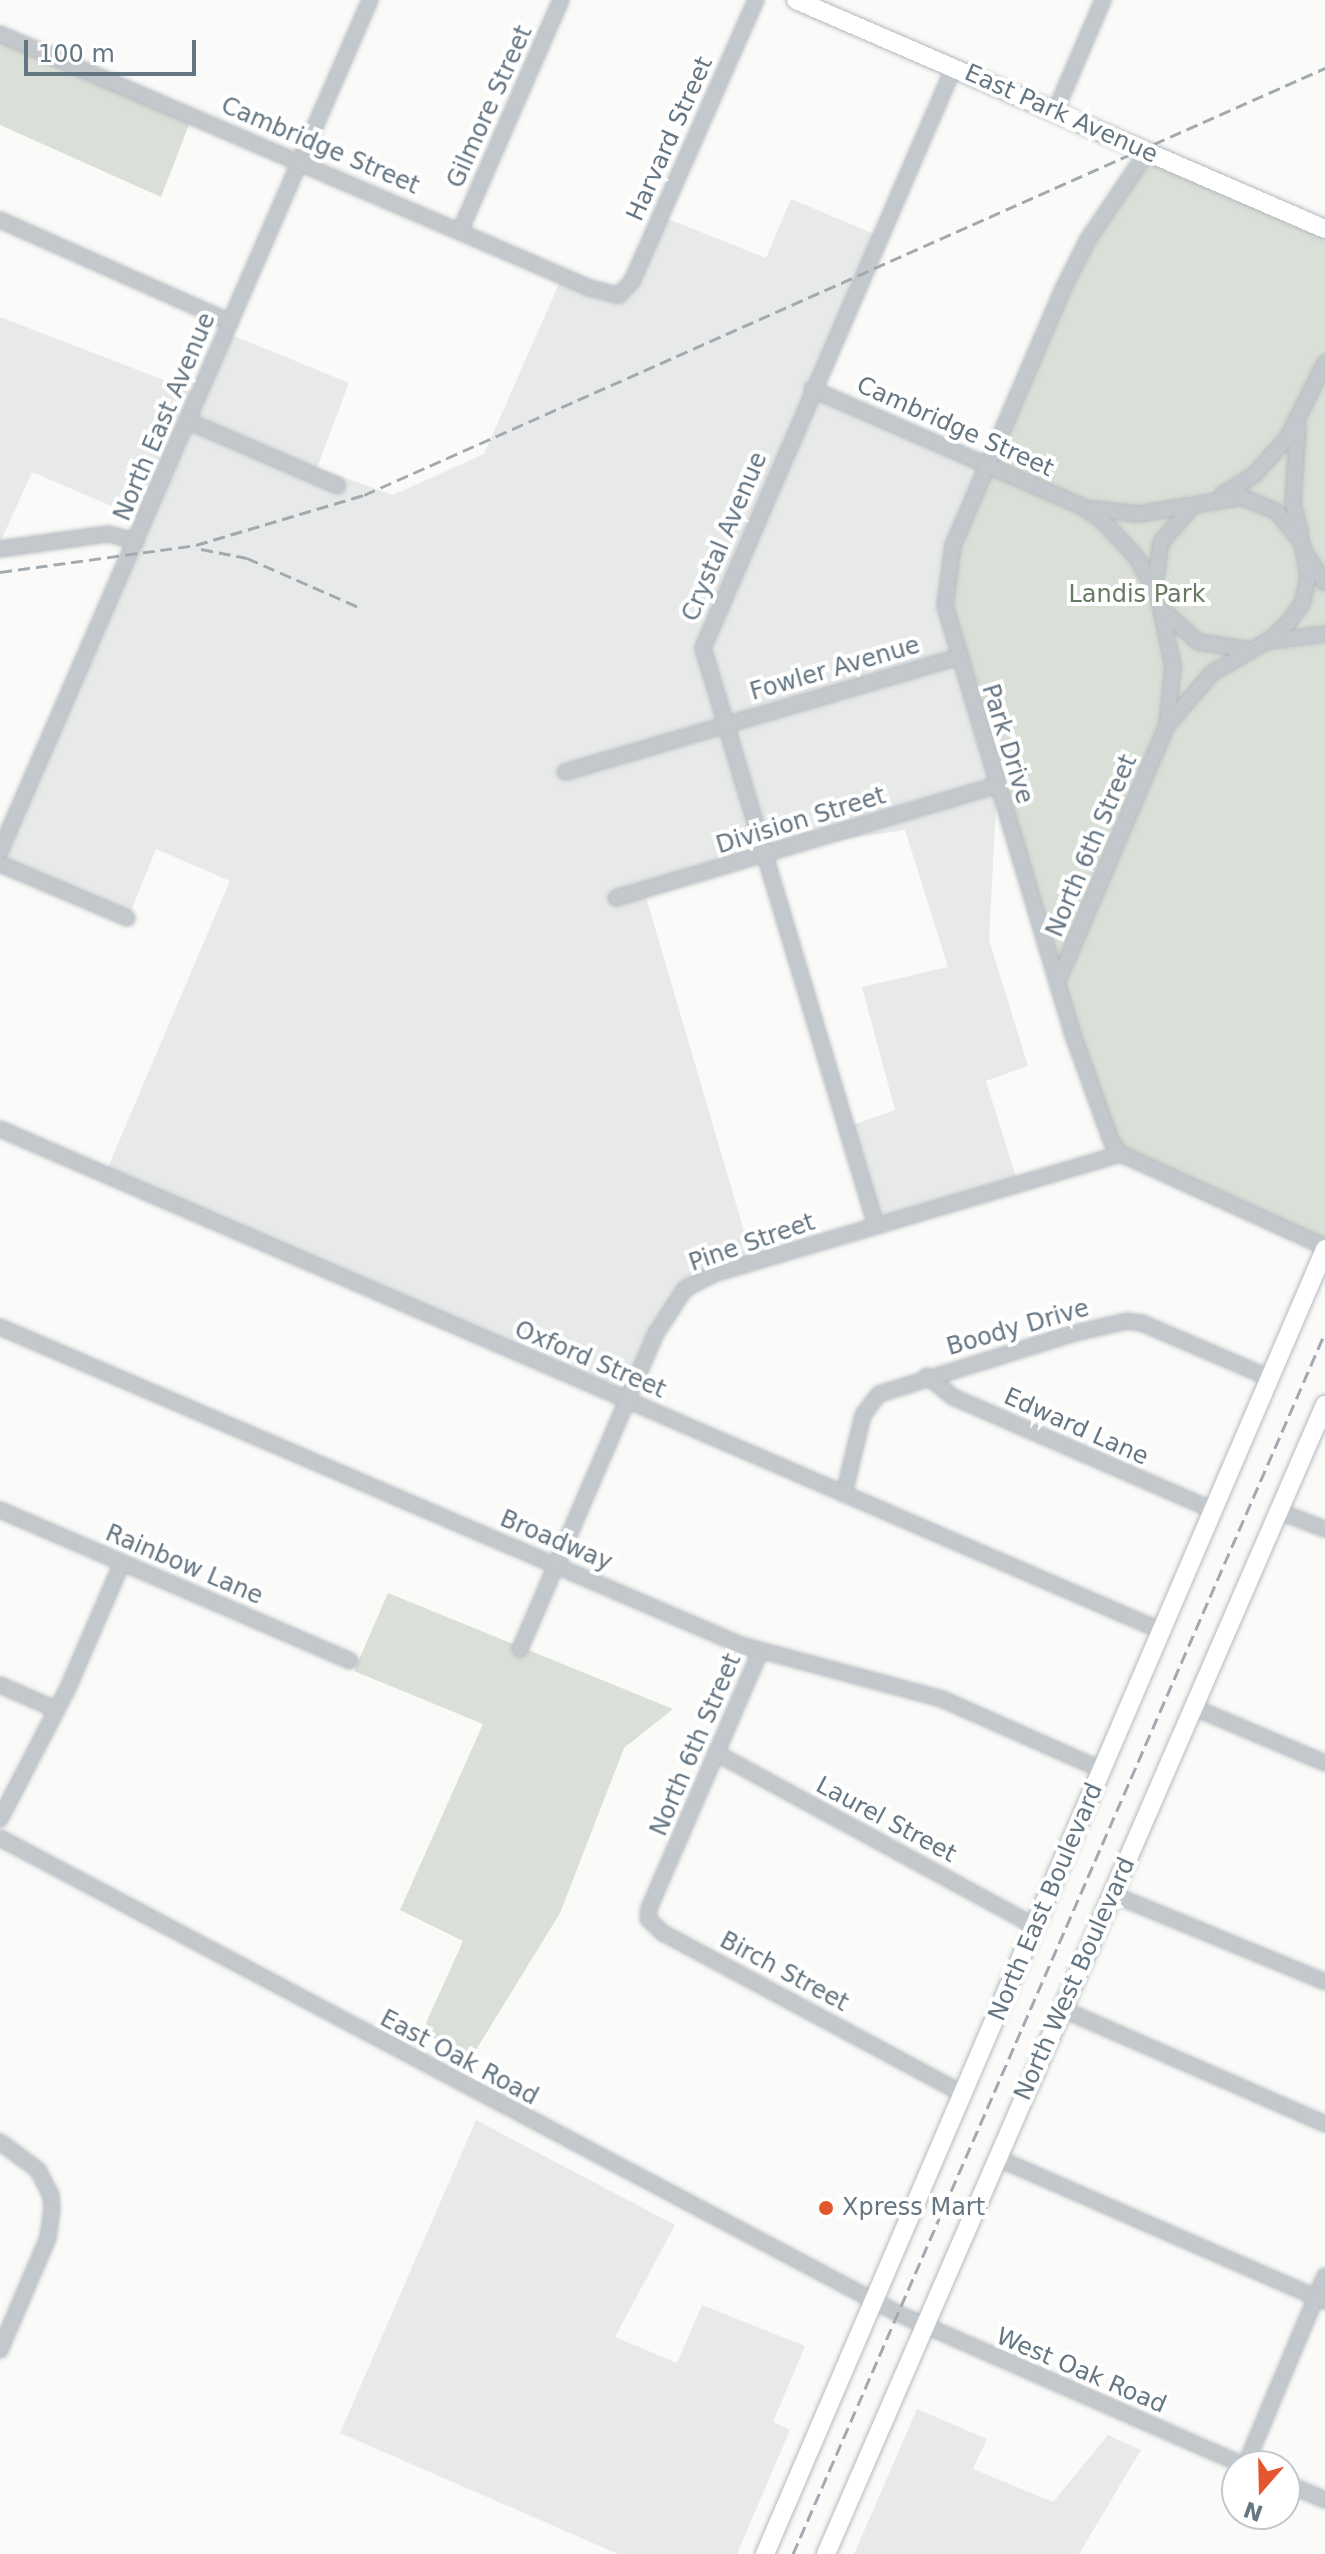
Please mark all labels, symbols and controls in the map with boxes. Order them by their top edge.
street label: Gilmore Street [441,21,539,193]
scale bar [28,24,200,74]
text: 100 m [38,40,115,68]
street label: Harvard Street [621,52,719,226]
street label: East Park Avenue [960,59,1162,169]
street label: Cambridge Street [217,91,423,201]
street label: North East Avenue [108,309,222,525]
street label: Cambridge Street [852,371,1058,483]
street label: Crystal Avenue [676,448,774,626]
park label: Landis Park [1068,581,1206,609]
street label: Fowler Avenue [747,631,923,707]
street label: Park Drive [975,681,1039,807]
street label: North 6th Street [1041,751,1143,941]
street label: Division Street [713,782,889,860]
street label: Pine Street [685,1208,819,1278]
street label: Boody Drive [943,1294,1093,1362]
street label: Oxford Street [510,1315,670,1405]
street label: Edward Lane [999,1382,1153,1472]
street label: Broadway [496,1505,616,1577]
street label: Rainbow Lane [101,1519,267,1611]
street label: North 6th Street [645,1650,747,1840]
street label: Laurel Street [811,1771,961,1869]
street label: North East Boulevard [983,1779,1109,2025]
street label: North West Boulevard [1008,1853,1142,2105]
street label: Birch Street [715,1926,853,2018]
street label: East Oak Road [375,2004,543,2112]
place label: Xpress Mart [842,2194,985,2222]
marker: Xpress Mart [817,2199,835,2217]
street label: West Oak Road [992,2322,1170,2420]
north arrow [1221,2450,1301,2530]
text: N [1240,2496,1266,2526]

